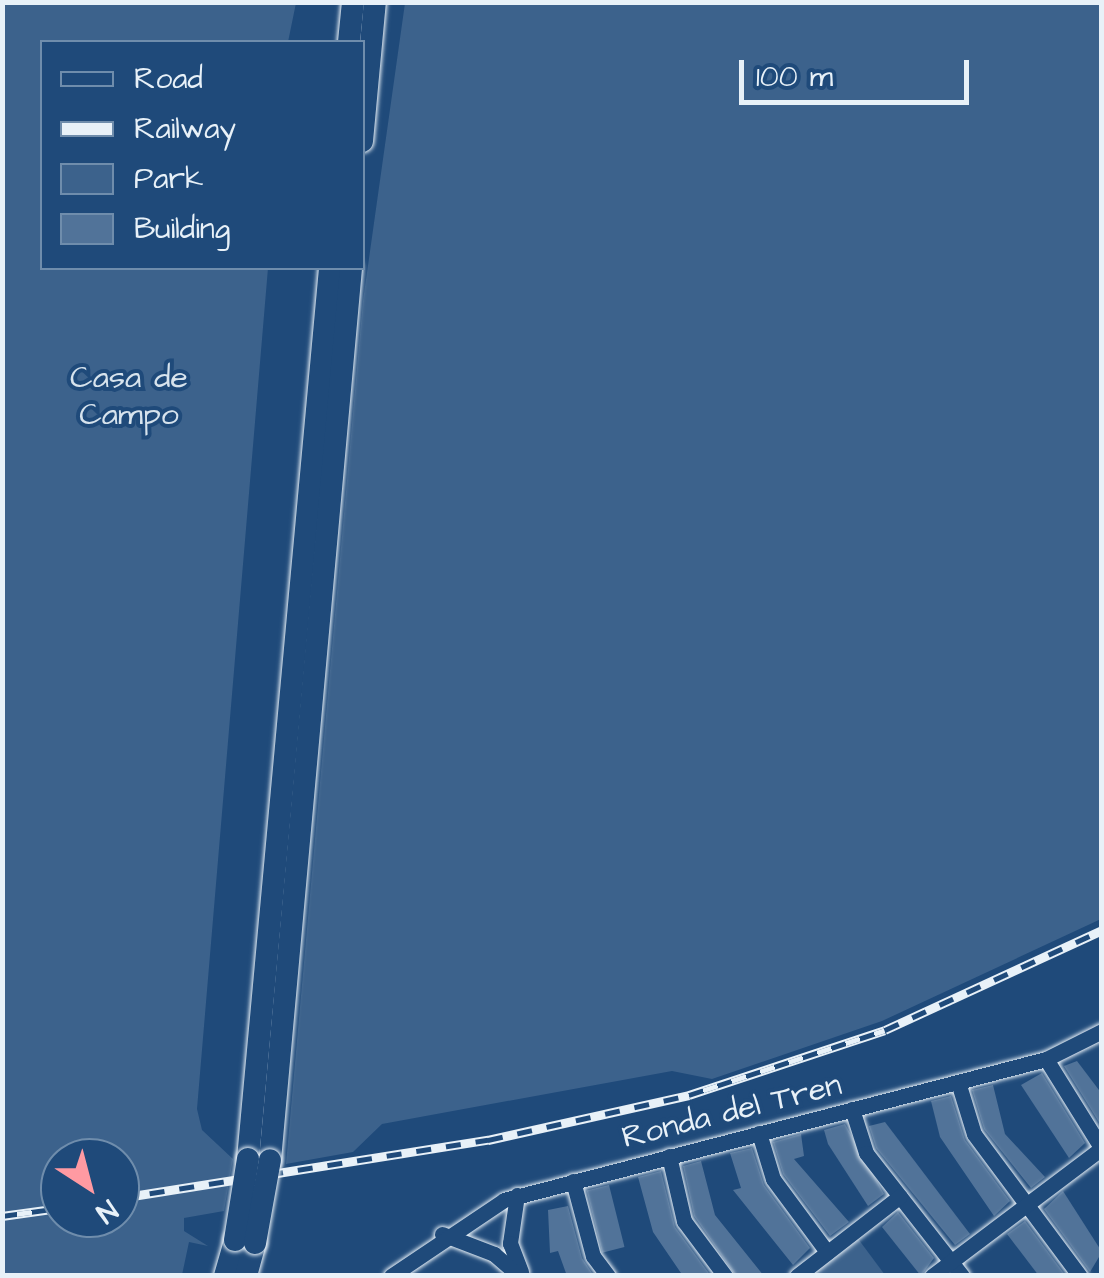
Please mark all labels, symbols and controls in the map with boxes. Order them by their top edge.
legend [40,40,365,270]
scale bar [744,40,974,102]
text: 100 m [756,56,833,98]
text: Road [134,58,203,100]
text: Railway [134,108,236,150]
text: Park [134,158,203,200]
text: Building [134,208,230,250]
park label: Casa de Campo [70,360,188,435]
street label: Ronda del Tren [618,1066,846,1158]
north arrow [40,1138,140,1238]
text: N [88,1190,125,1232]

